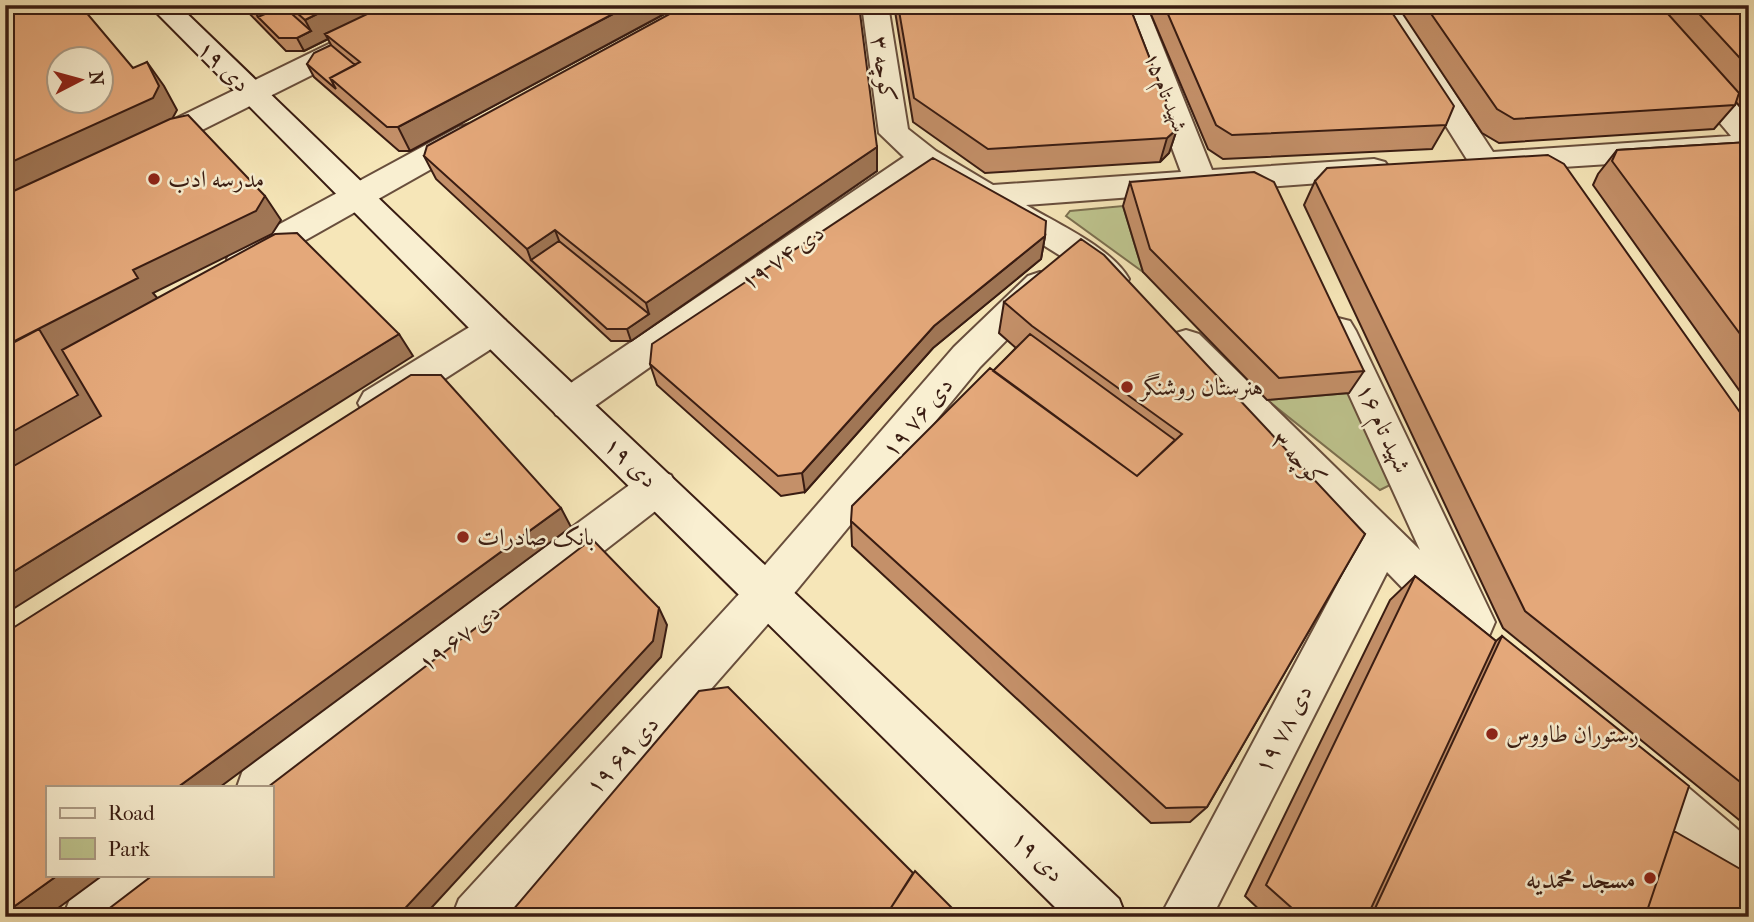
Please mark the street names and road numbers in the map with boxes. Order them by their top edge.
street label: ۱۹ دی [192,34,256,98]
street label: کوچه ۳ [863,34,903,105]
street label: شهید تام ۱۵ [1134,49,1192,138]
street label: ۱۹ دی ۷۴ [735,218,829,296]
street label: ۱۹ دی ۷۶ [876,371,958,463]
street label: شهید تام ۱۶ [1345,379,1417,480]
street label: کوچه ۳ [1263,425,1333,495]
street label: ۱۹ دی [599,430,663,494]
street label: ۱۹ دی ۶۷ [412,597,506,677]
street label: ۱۹ دی ۷۸ [1248,680,1318,778]
street label: ۱۹ دی ۶۹ [580,710,664,800]
street label: ۱۹ دی [1006,824,1070,888]

